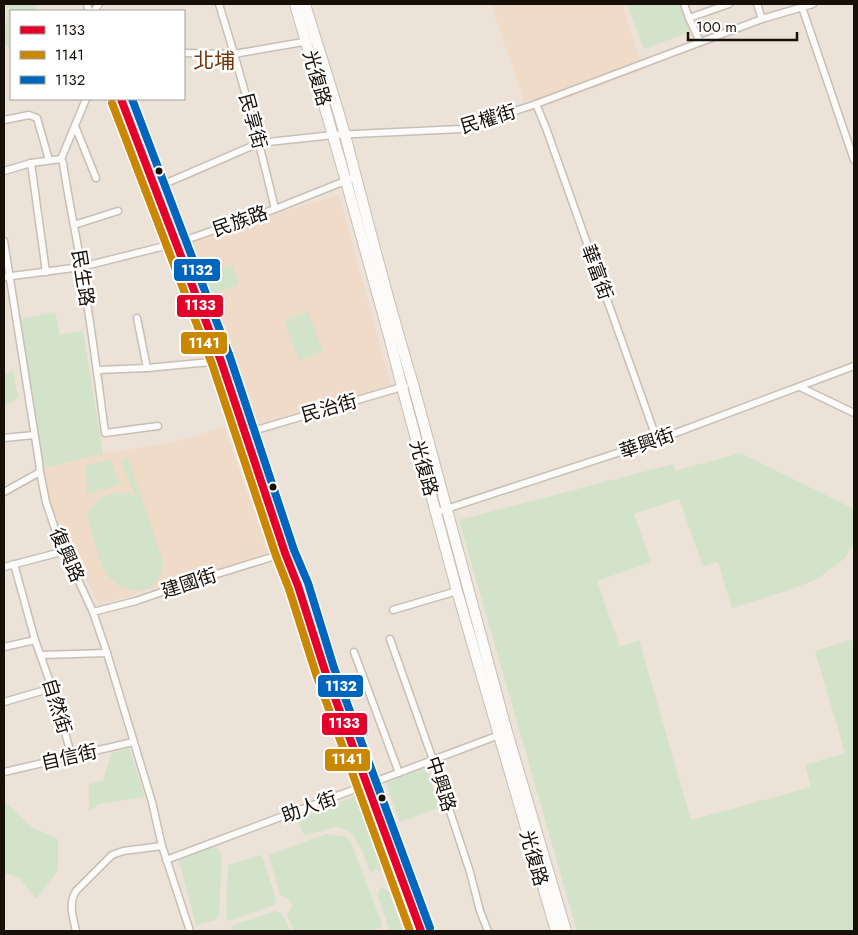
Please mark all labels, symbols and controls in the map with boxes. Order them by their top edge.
legend [10,10,185,100]
scale bar [688,10,797,42]
text: 100 m [696,16,737,38]
text: 1133 [55,19,85,41]
text: 1141 [55,44,84,66]
district label: 北埔 [193,46,235,76]
street label: 光復路 [296,47,338,109]
text: 1132 [55,69,85,91]
street label: 民享街 [233,90,273,152]
street label: 民權街 [457,98,519,140]
unlabelled marker [154,166,164,176]
street label: 民族路 [209,199,271,243]
street label: 華富街 [575,241,619,303]
street label: 民生路 [65,248,101,308]
line badge: 1132 [173,258,221,282]
text: 1132 [181,260,213,280]
line badge: 1133 [176,294,224,318]
text: 1133 [184,295,216,315]
line badge: 1141 [180,331,228,355]
text: 1141 [188,333,220,353]
street label: 民治街 [298,387,360,429]
street label: 華興街 [616,421,678,465]
street label: 光復路 [403,437,445,499]
unlabelled marker [268,482,278,492]
street label: 復興路 [43,523,91,587]
street label: 建國街 [158,561,220,605]
line badge: 1132 [317,674,364,698]
street label: 自然街 [36,675,78,737]
text: 1132 [325,676,357,696]
line badge: 1133 [321,712,368,736]
text: 1133 [328,713,360,733]
street label: 自信街 [38,737,100,777]
line badge: 1141 [324,748,371,772]
text: 1141 [331,749,363,769]
street label: 中興路 [419,753,463,815]
street label: 助人街 [278,785,340,829]
unlabelled marker [377,793,387,803]
street label: 光復路 [513,827,555,889]

